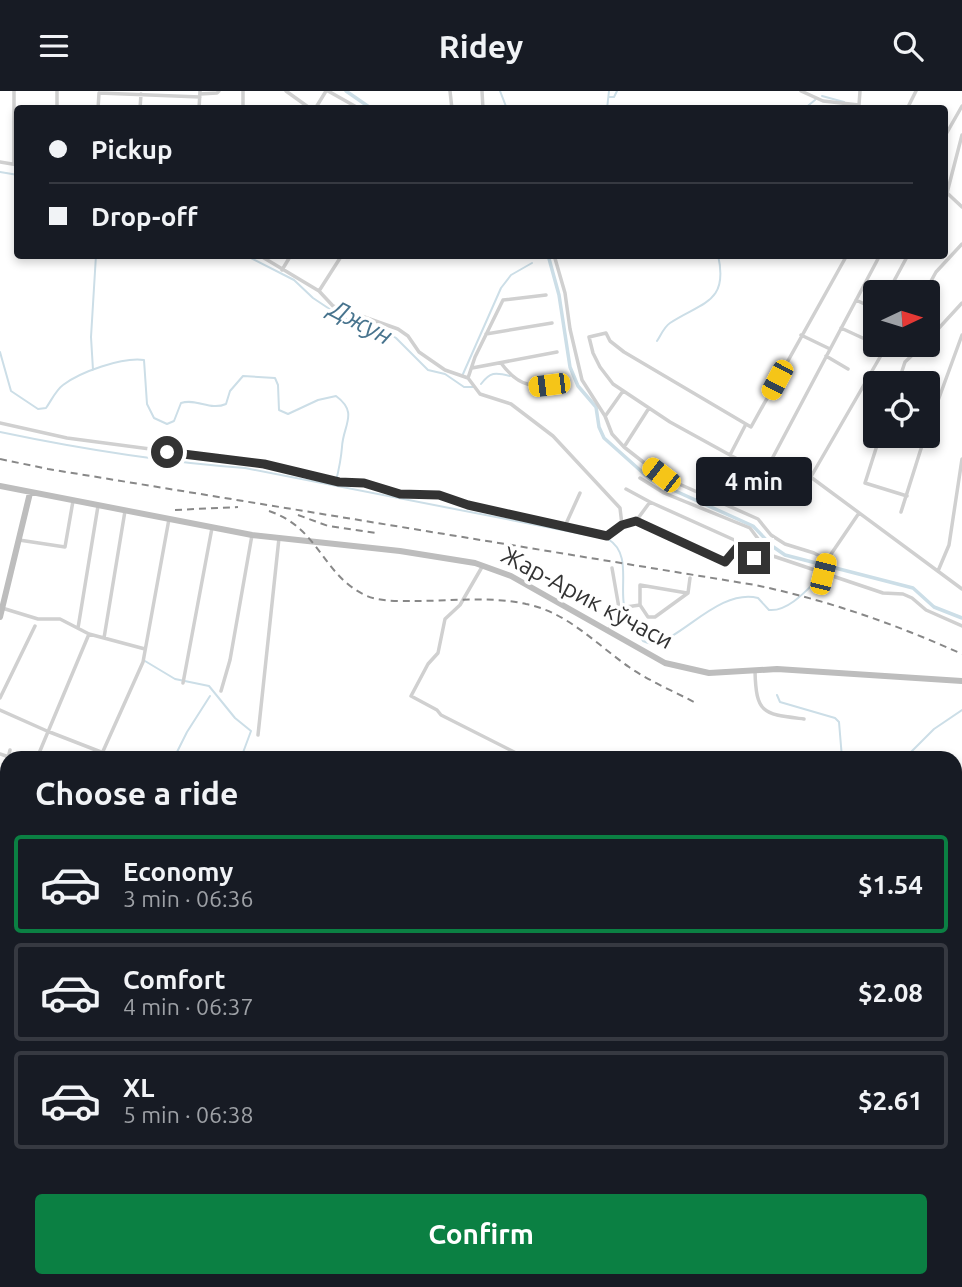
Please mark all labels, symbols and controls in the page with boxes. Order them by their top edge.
icon: menu [35,27,73,65]
icon: search [889,27,927,65]
text: Ridey [439,28,523,64]
text: Pickup [91,135,173,164]
text: Drop-off [91,202,198,231]
north arrow [863,280,940,357]
map controls [863,280,940,448]
water label: Джун [322,292,398,350]
car [758,357,797,403]
button: locate [863,371,940,448]
car [527,372,572,398]
route start [151,436,183,468]
car [638,454,685,496]
callout: 4 min [696,456,812,505]
text: 4 min [725,469,783,494]
street label: Жар-Арик кўчаси [497,541,678,654]
route end [738,542,770,574]
car [808,551,839,597]
text: Choose a ride [35,775,238,811]
icon: car [39,853,102,916]
text: Economy [123,857,233,886]
text: $1.54 [858,870,923,899]
text: 3 min · 06:36 [123,886,254,911]
icon: car [39,961,102,1024]
text: Comfort [123,965,226,994]
text: $2.08 [858,978,923,1007]
text: 4 min · 06:37 [123,994,254,1019]
icon: car [39,1069,102,1132]
text: XL [123,1073,154,1102]
text: $2.61 [858,1086,923,1115]
text: 5 min · 06:38 [123,1102,254,1127]
button: Confirm [35,1194,927,1274]

